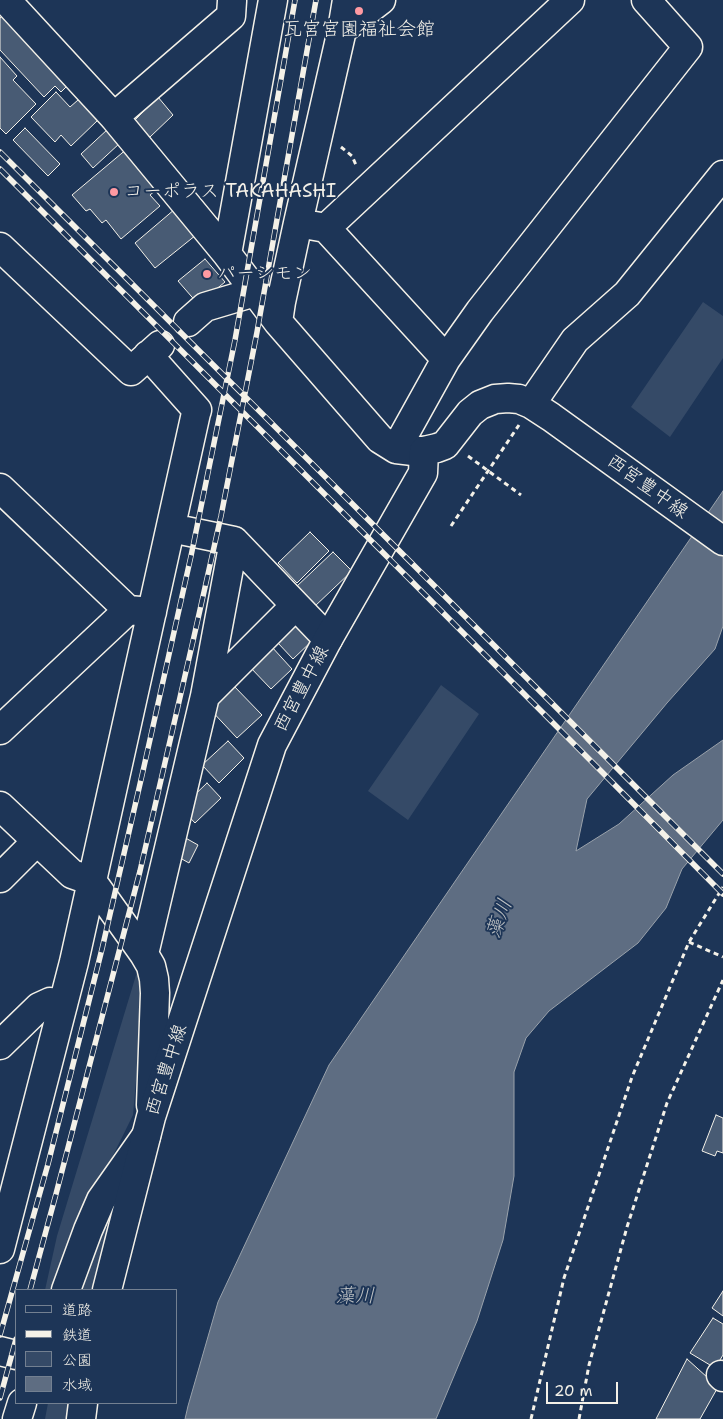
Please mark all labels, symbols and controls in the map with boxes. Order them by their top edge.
marker: 瓦宮宮園福祉会館 [353,5,365,17]
place label: 瓦宮宮園福祉会館 [283,19,435,41]
place label: コーポラス TAKAHASHI [124,181,336,203]
marker: コーポラス TAKAHASHI [108,186,120,198]
place label: パーシモン [217,263,312,285]
marker: パーシモン [201,268,213,280]
street label: 西宮豊中線 [602,450,692,524]
street label: 西宮豊中線 [270,642,334,736]
water label: 藻川 [482,896,518,942]
street label: 西宮豊中線 [141,1021,193,1119]
water label: 藻川 [335,1285,375,1309]
legend [15,1289,178,1404]
text: 道路 [62,1300,92,1320]
text: 鉄道 [62,1325,92,1345]
text: 公園 [62,1350,92,1370]
scale bar [548,1372,620,1404]
text: 水域 [62,1375,92,1395]
text: 20 m [554,1381,593,1401]

